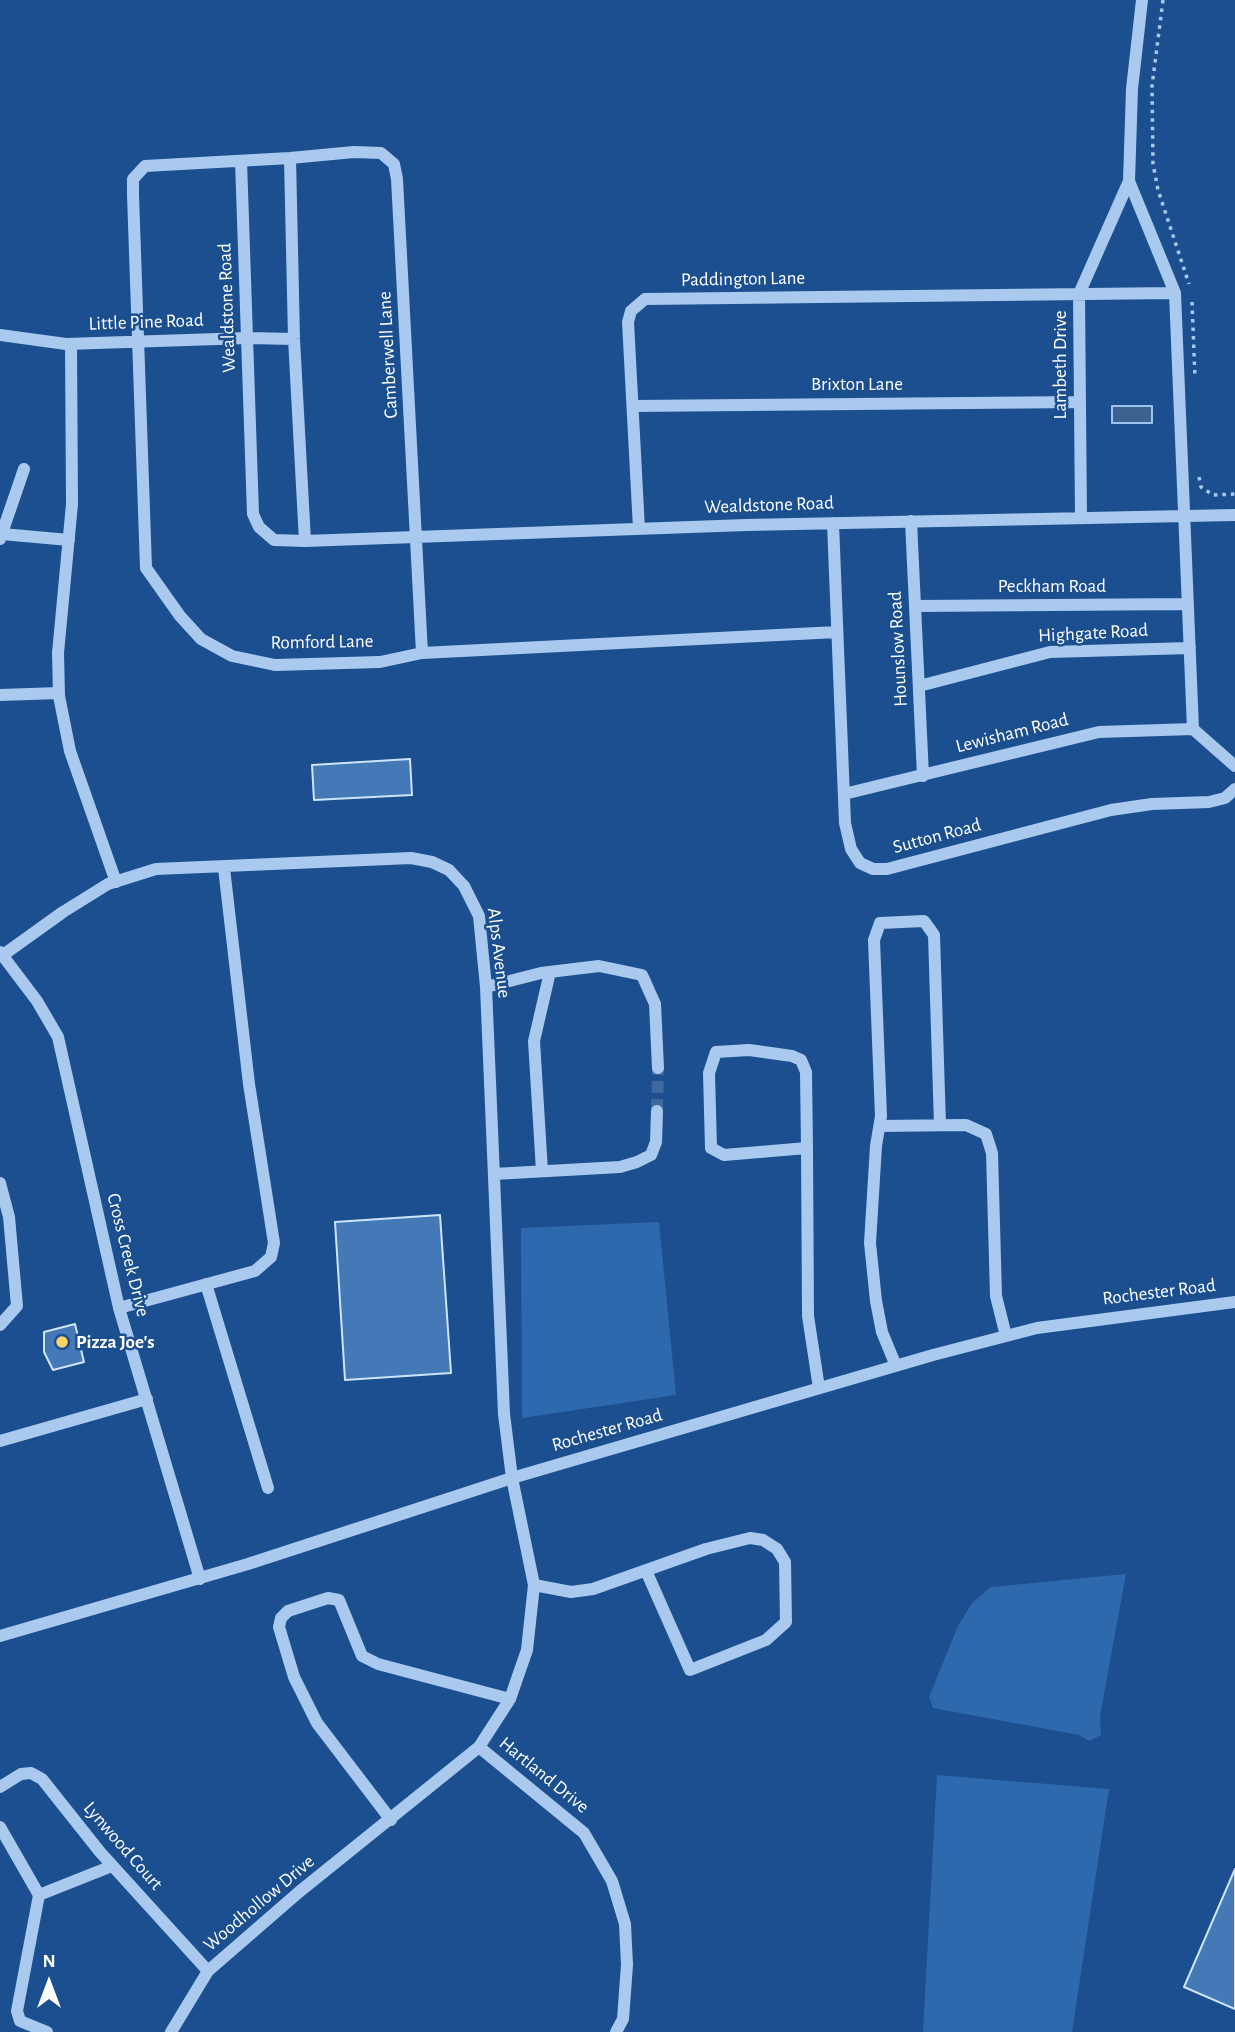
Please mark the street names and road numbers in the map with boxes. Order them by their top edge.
street label: Wealdstone Road [213,243,241,373]
street label: Paddington Lane [681,267,805,291]
street label: Camberwell Lane [373,291,403,419]
street label: Little Pine Road [88,309,204,335]
street label: Lambeth Drive [1049,311,1071,419]
street label: Brixton Lane [811,373,903,395]
street label: Wealdstone Road [704,491,834,519]
street label: Peckham Road [998,575,1106,597]
street label: Hounslow Road [884,591,912,707]
street label: Highgate Road [1037,619,1149,647]
street label: Romford Lane [270,630,374,654]
street label: Lewisham Road [953,708,1071,758]
street label: Sutton Road [890,813,984,859]
street label: Alps Avenue [482,907,516,999]
street label: Cross Creek Drive [102,1191,154,1319]
street label: Rochester Road [1101,1274,1217,1310]
street label: Rochester Road [549,1403,665,1457]
street label: Hartland Drive [494,1732,594,1818]
street label: Lynwood Court [78,1797,168,1895]
street label: Woodhollow Drive [199,1850,319,1956]

